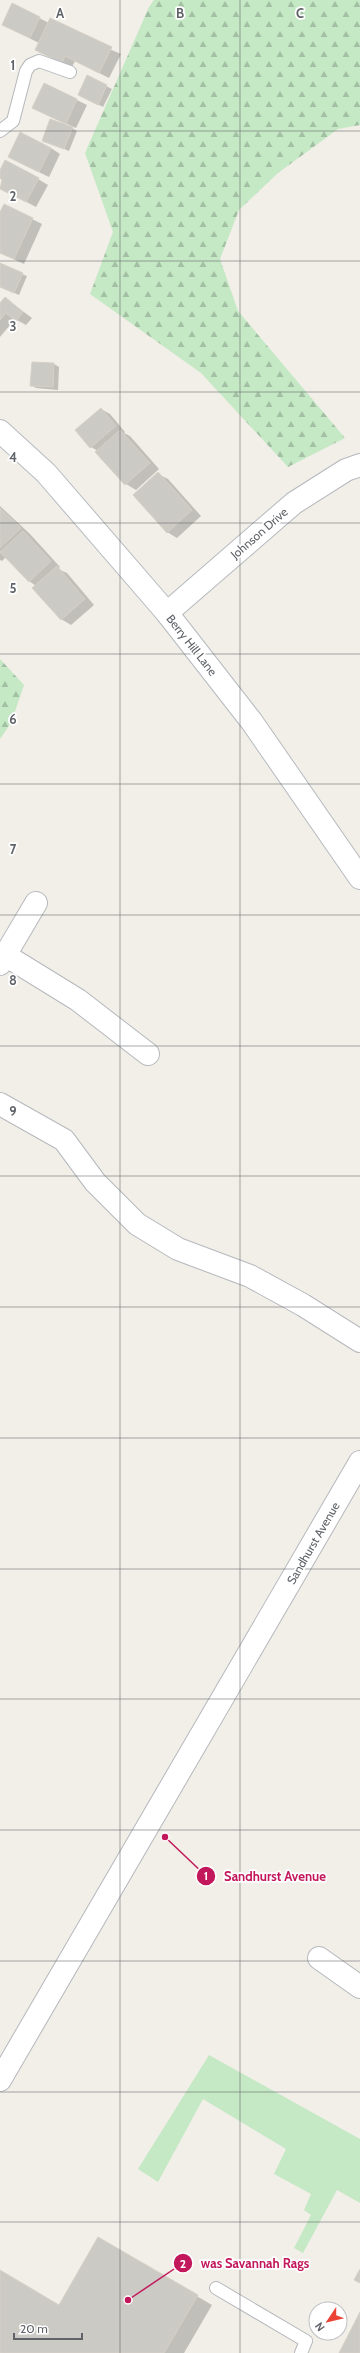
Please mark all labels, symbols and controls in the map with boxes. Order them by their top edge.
text: A [56,5,65,21]
text: B [176,5,184,21]
text: C [296,5,304,21]
text: 1 [11,57,15,73]
text: 2 [10,188,17,204]
text: 3 [9,318,17,334]
text: 4 [9,449,17,465]
street label: Johnson Drive [227,504,291,562]
text: 5 [10,580,17,596]
street label: Berry Hill Lane [163,611,221,679]
text: 6 [9,711,17,727]
text: 7 [10,841,17,857]
text: 8 [9,972,17,988]
text: 9 [9,1103,17,1119]
street label: Sandhurst Avenue [283,1499,343,1587]
callout: Sandhurst Avenue [196,1864,334,1889]
text: 1 [204,1868,208,1883]
text: Sandhurst Avenue [224,1868,326,1884]
callout: was Savannah Rags [173,2251,317,2276]
text: was Savannah Rags [201,2255,310,2271]
text: 2 [180,2256,186,2271]
north arrow [308,2301,348,2341]
scale bar [14,2315,82,2341]
text: N [312,2320,328,2334]
text: 20 m [20,2321,48,2336]

